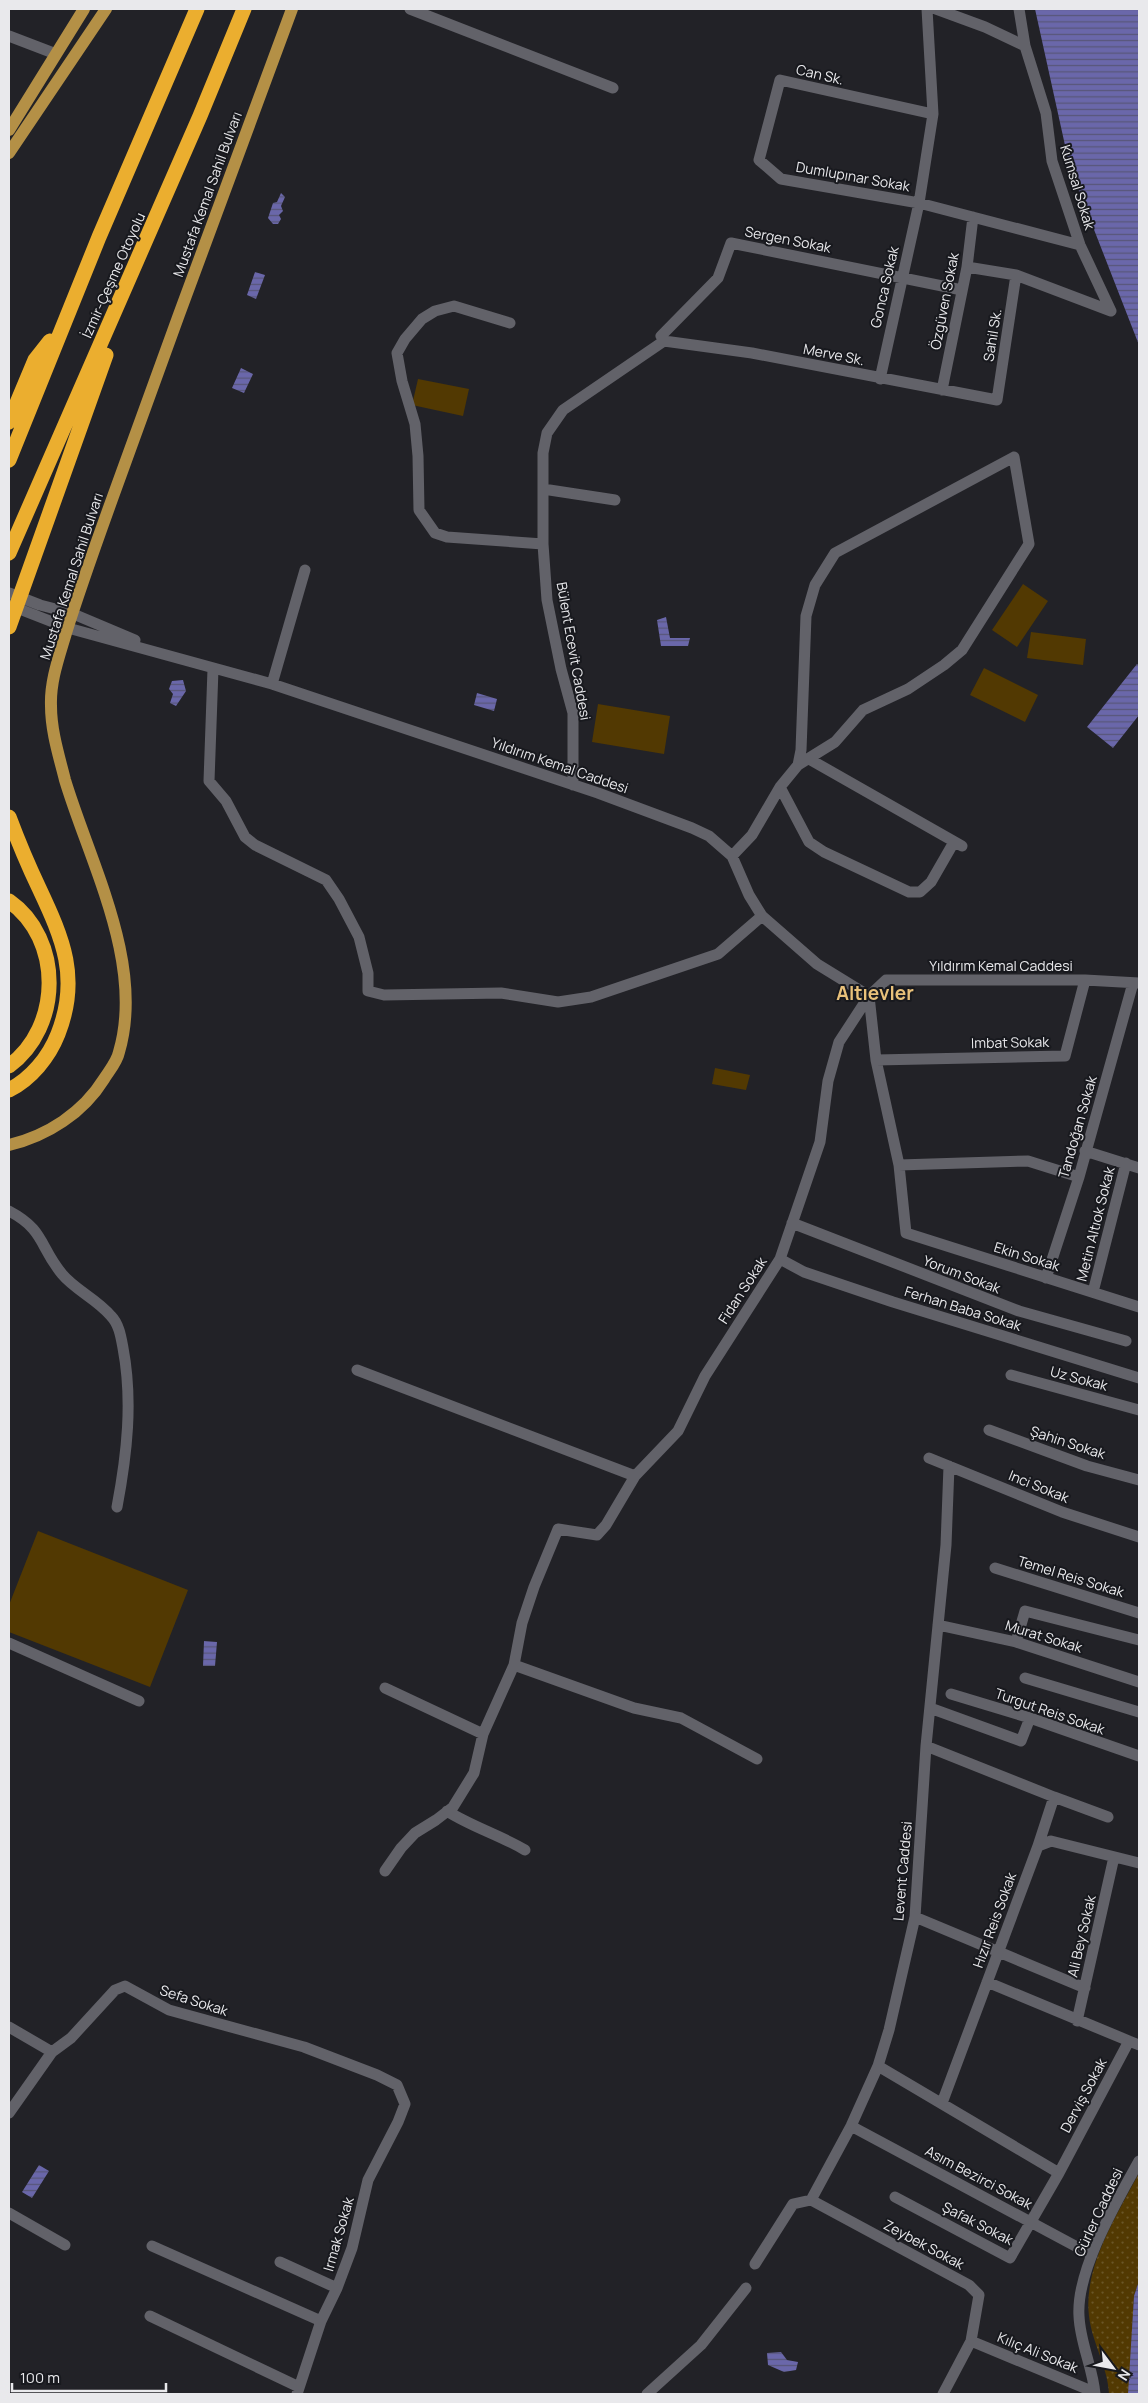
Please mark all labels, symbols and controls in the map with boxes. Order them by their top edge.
street label: Can Sk. [794,59,846,89]
street label: Mustafa Kemal Sahil Bulvarı [168,109,246,279]
street label: Kumsal Sokak [1056,142,1100,233]
street label: Dumlupınar Sokak [795,157,912,196]
street label: İzmir-Çeşme Otoyolu [77,209,149,341]
street label: Sergen Sokak [743,221,834,257]
street label: Gonca Sokak [865,243,903,330]
street label: Özgüven Sokak [925,250,963,351]
street label: Sahil Sk. [978,307,1006,363]
street label: Merve Sk. [802,339,866,369]
street label: Mustafa Kemal Sahil Bulvarı [35,490,107,662]
street label: Bülent Ecevit Caddesi [552,580,596,722]
street label: Yıldırım Kemal Caddesi [489,733,631,797]
street label: Yıldırım Kemal Caddesi [929,956,1073,975]
district label: Altıevler [836,980,914,1006]
street label: Imbat Sokak [971,1032,1050,1052]
street label: Tandoğan Sokak [1053,1073,1101,1180]
street label: Metin Altıok Sokak [1072,1164,1119,1283]
street label: Ekin Sokak [992,1237,1063,1275]
street label: Yorum Sokak [921,1251,1004,1298]
street label: Fidan Sokak [713,1252,771,1327]
street label: Ferhan Baba Sokak [902,1281,1025,1335]
street label: Uz Sokak [1048,1361,1111,1395]
street label: Şahin Sokak [1028,1421,1109,1463]
street label: Inci Sokak [1006,1465,1073,1507]
street label: Temel Reis Sokak [1015,1551,1128,1602]
street label: Murat Sokak [1003,1615,1086,1657]
street label: Turgut Reis Sokak [993,1683,1108,1739]
street label: Levent Caddesi [888,1820,916,1922]
street label: Hızır Reis Sokak [968,1869,1020,1970]
street label: Ali Bey Sokak [1062,1892,1100,1979]
street label: Sefa Sokak [157,1980,232,2020]
street label: Derviş Sokak [1055,2054,1111,2136]
street label: Asım Bezirci Sokak [922,2141,1037,2214]
street label: Gürler Caddesi [1069,2165,1127,2259]
street label: Irmak Sokak [318,2194,358,2273]
street label: Şafak Sokak [939,2197,1018,2249]
street label: Zeybek Sokak [880,2215,969,2274]
street label: Kılıç Ali Sokak [995,2327,1082,2377]
north arrow [1088,2343,1138,2393]
scale bar [12,2360,166,2392]
text: N [1114,2366,1135,2384]
text: 100 m [20,2367,60,2388]

